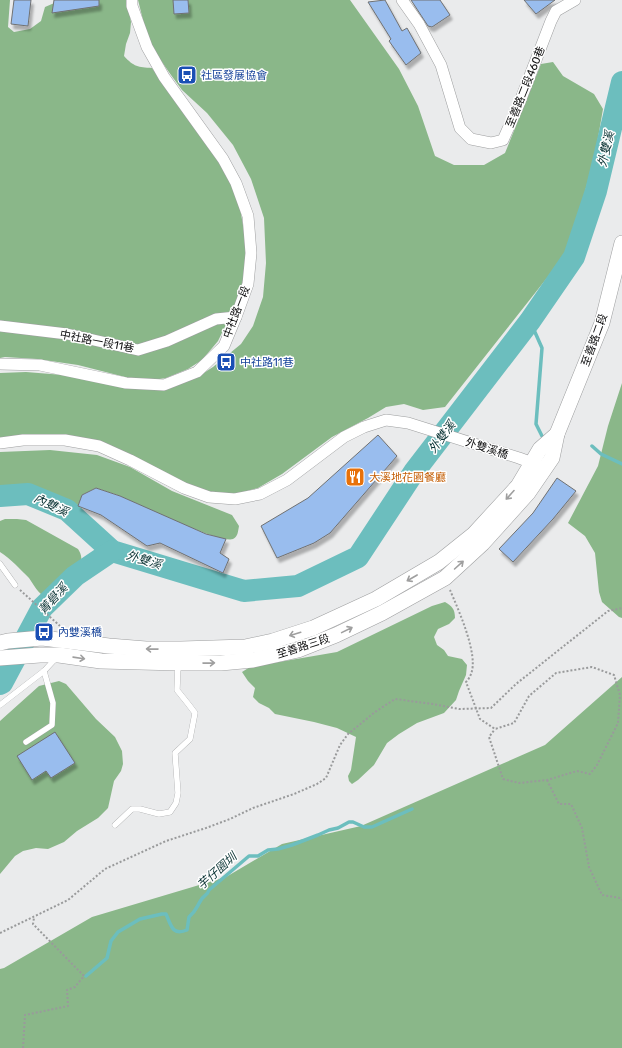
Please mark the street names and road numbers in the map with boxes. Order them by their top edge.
street label: 至善路二段460巷 [503,45,548,130]
street label: 中社路一段 [221,284,252,340]
street label: 至善路二段 [579,312,610,368]
street label: 中社路一段11巷 [59,328,135,355]
street label: 外雙溪橋 [464,435,510,461]
street label: 至善路三段 [275,632,331,661]

